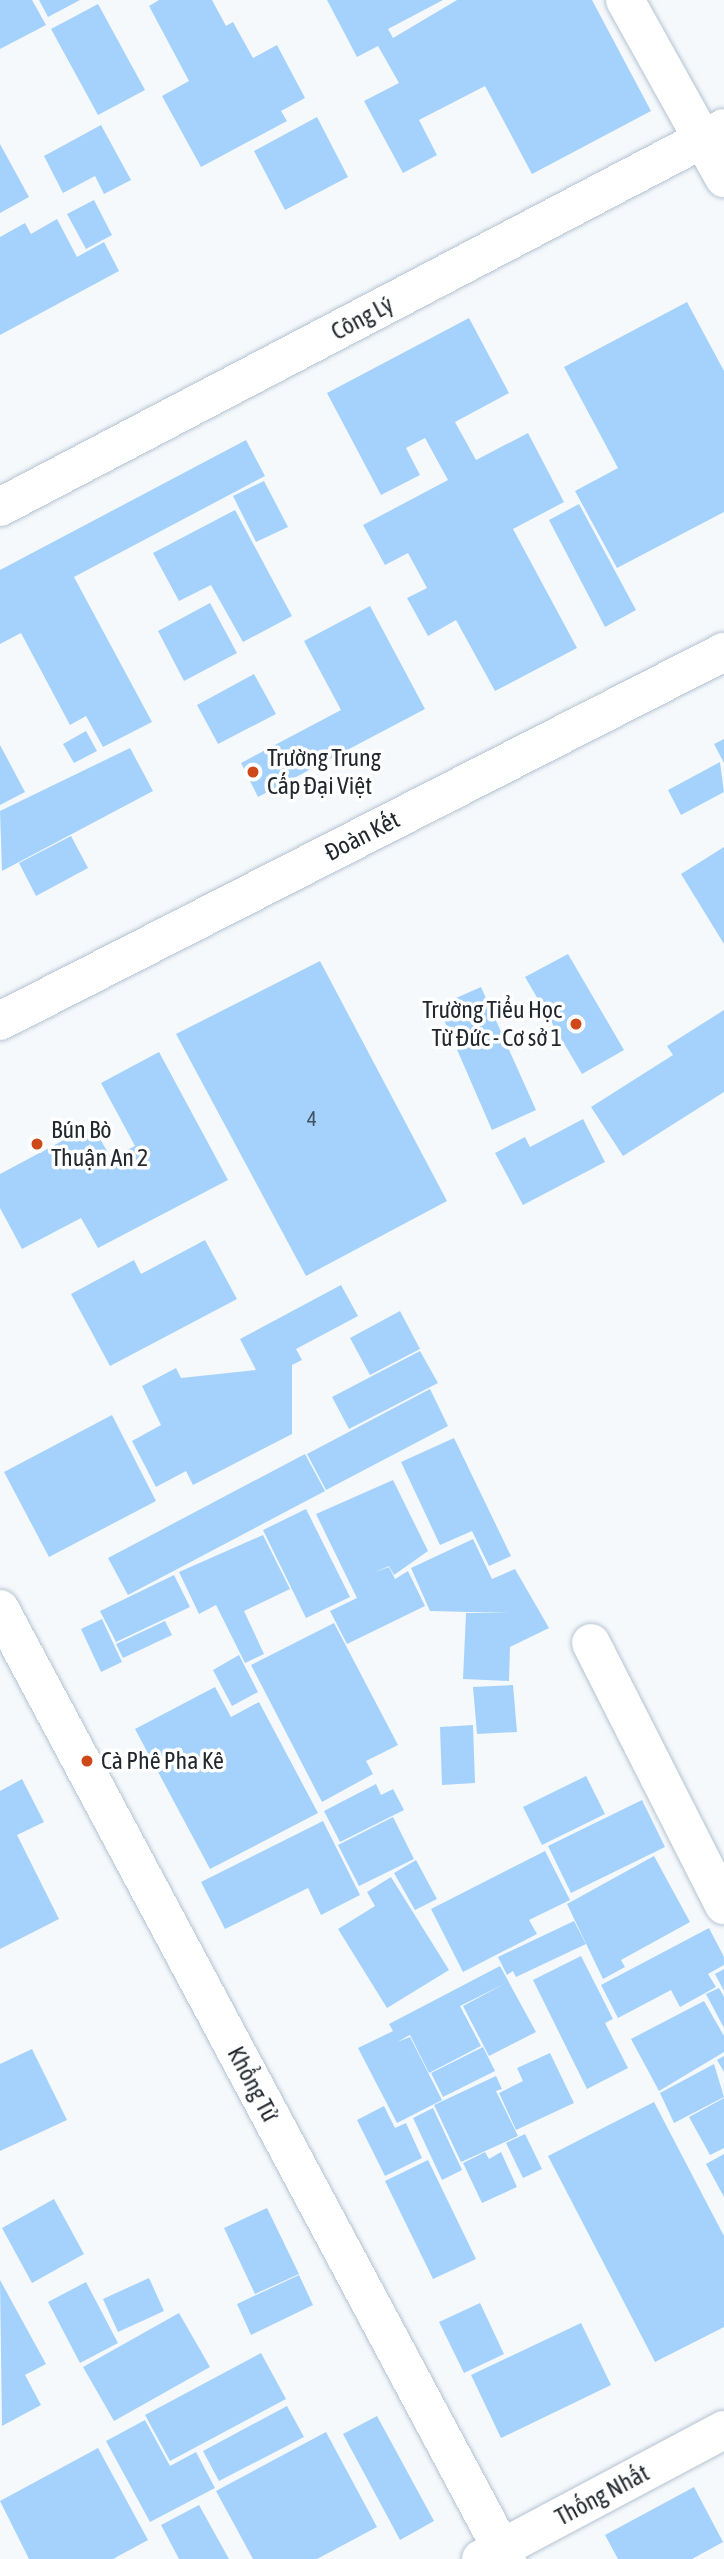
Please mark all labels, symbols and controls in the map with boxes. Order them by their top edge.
street label: Công Lý [326,290,398,346]
place label: Trường Trung Cấp Đại Việt [267,744,381,800]
marker: Trường Trung Cấp Đại Việt [245,764,261,780]
street label: Đoàn Kết [320,805,404,867]
place label: Trường Tiểu Học Từ Đức - Cơ sở 1 [422,996,562,1052]
marker: Trường Tiểu Học Từ Đức - Cơ sở 1 [568,1016,584,1032]
house number: 4 [307,1105,317,1131]
place label: Bún Bò Thuận An 2 [51,1116,148,1172]
marker: Bún Bò Thuận An 2 [29,1136,45,1152]
place label: Cà Phê Pha Kê [101,1747,224,1775]
marker: Cà Phê Pha Kê [79,1753,95,1769]
street label: Khổng Tử [221,2042,285,2126]
street label: Thống Nhất [550,2458,654,2532]

